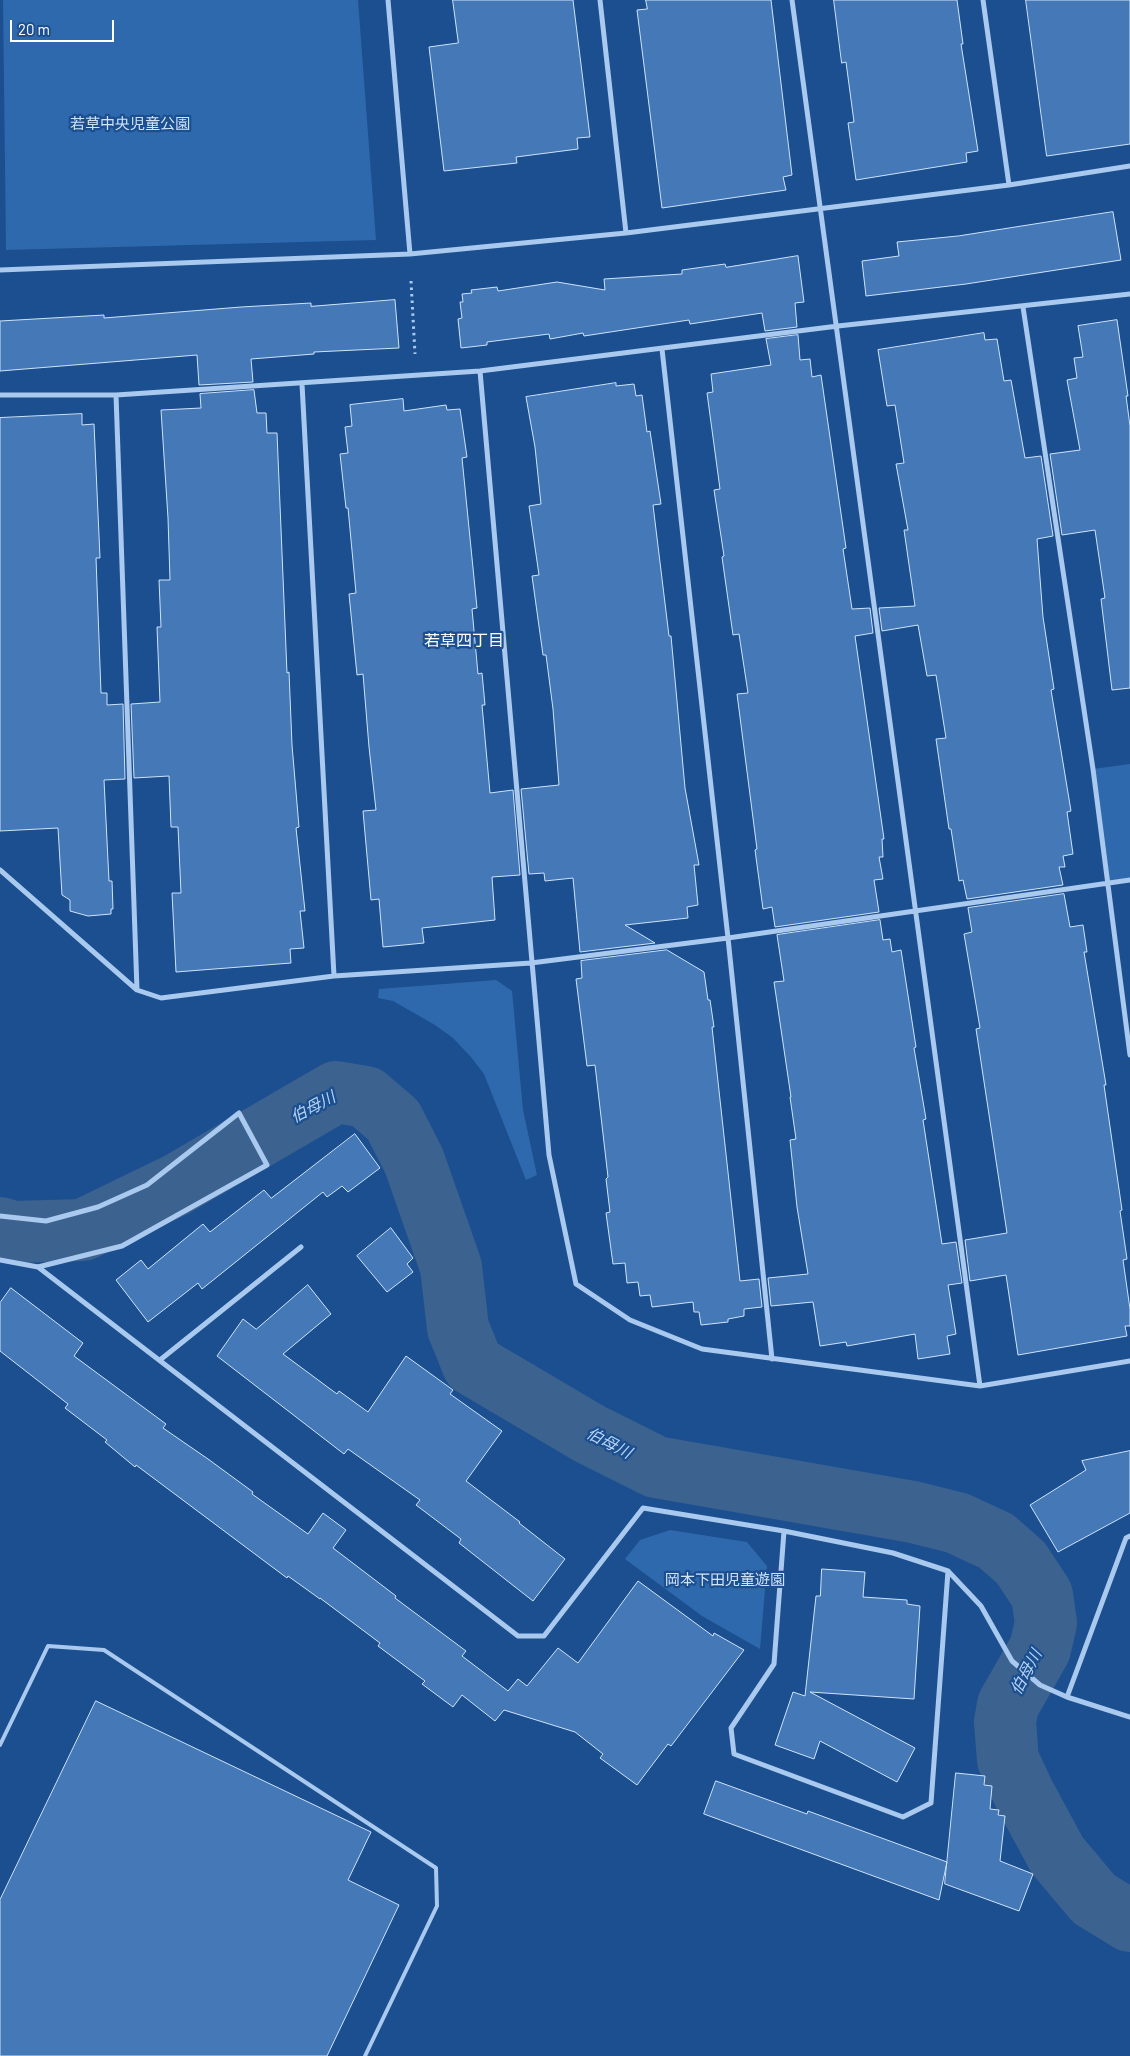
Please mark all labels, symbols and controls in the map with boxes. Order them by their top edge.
scale bar [12,10,116,42]
text: 20 m [18,20,50,38]
park label: 若草中央児童公園 [70,115,190,133]
district label: 若草四丁目 [424,631,504,651]
water label: 伯母川 [287,1087,339,1127]
water label: 伯母川 [583,1424,635,1462]
park label: 岡本下田児童遊園 [665,1571,785,1589]
water label: 伯母川 [1006,1646,1046,1698]

